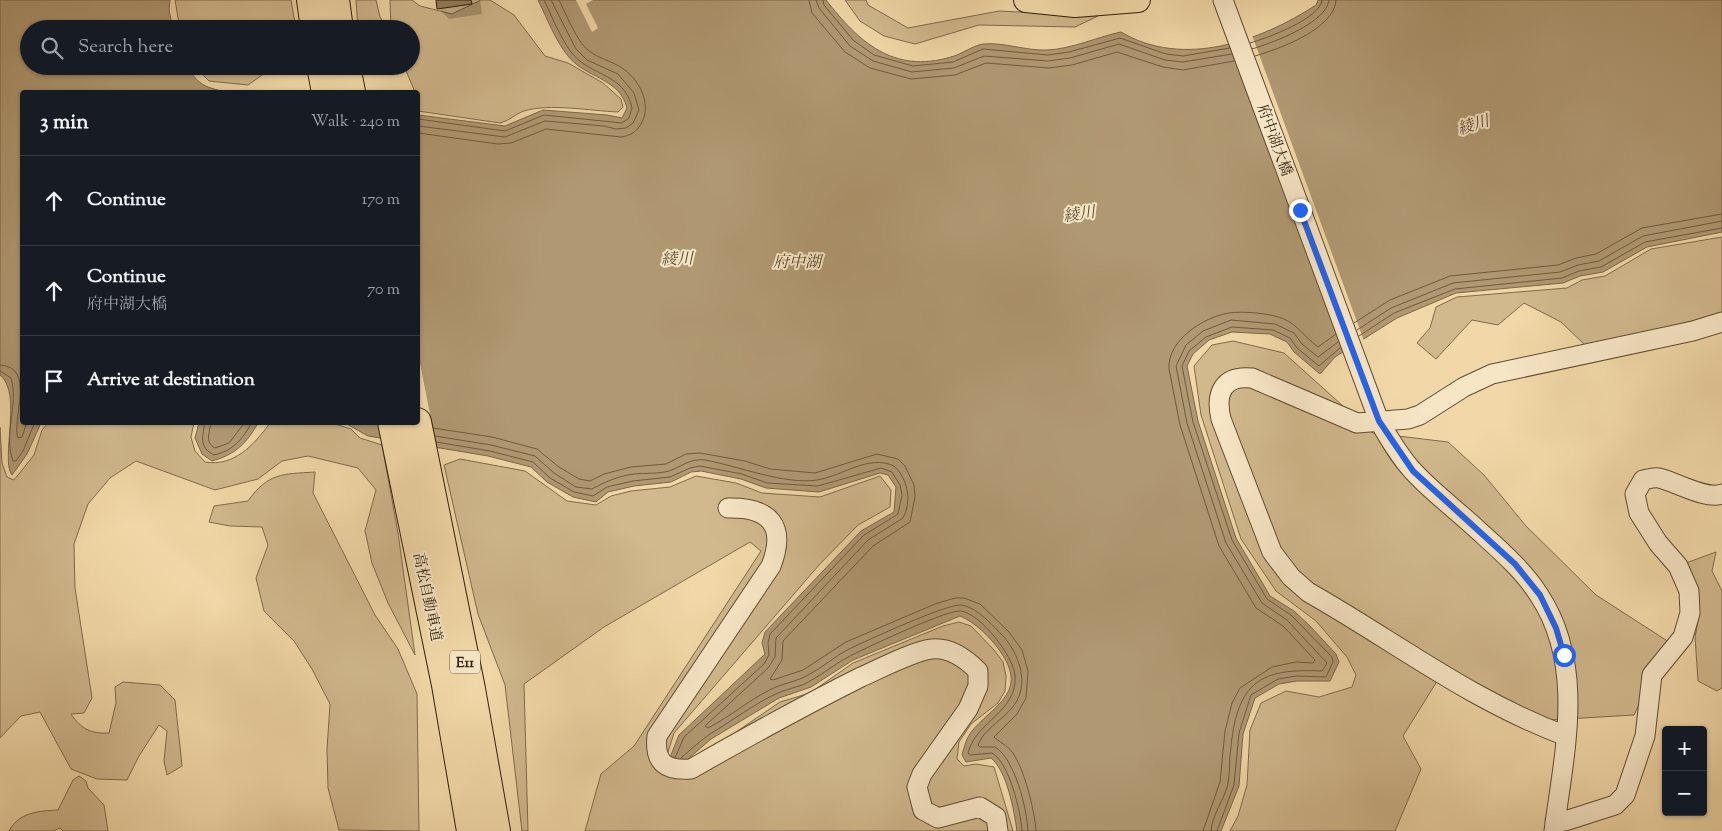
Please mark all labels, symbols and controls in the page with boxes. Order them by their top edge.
search box [20,20,420,75]
icon: search [38,34,66,62]
text: Search here [78,34,173,61]
street label: 府中湖大橋 [1251,102,1296,179]
text: 3 min [40,108,89,138]
water label: 綾川 [1455,110,1494,142]
text: Walk · 240 m [311,111,400,134]
icon: ahead [40,187,68,215]
text: Continue [87,187,166,214]
text: 170 m [362,189,400,212]
route end [1289,199,1312,222]
water label: 綾川 [1062,202,1099,229]
water label: 綾川 [661,248,695,273]
water label: 府中湖 [773,252,824,275]
text: Continue [87,264,166,291]
icon: ahead [40,277,68,305]
text: 70 m [367,279,400,302]
text: 府中湖大橋 [87,294,167,317]
icon: arrive [40,367,68,395]
text: Arrive at destination [87,367,255,394]
street label: 高松自動車道 [407,551,446,644]
route start [1553,644,1576,667]
road number: E11 [450,650,480,674]
map controls [1662,726,1707,816]
button: + [1662,726,1707,771]
button: − [1662,771,1707,816]

